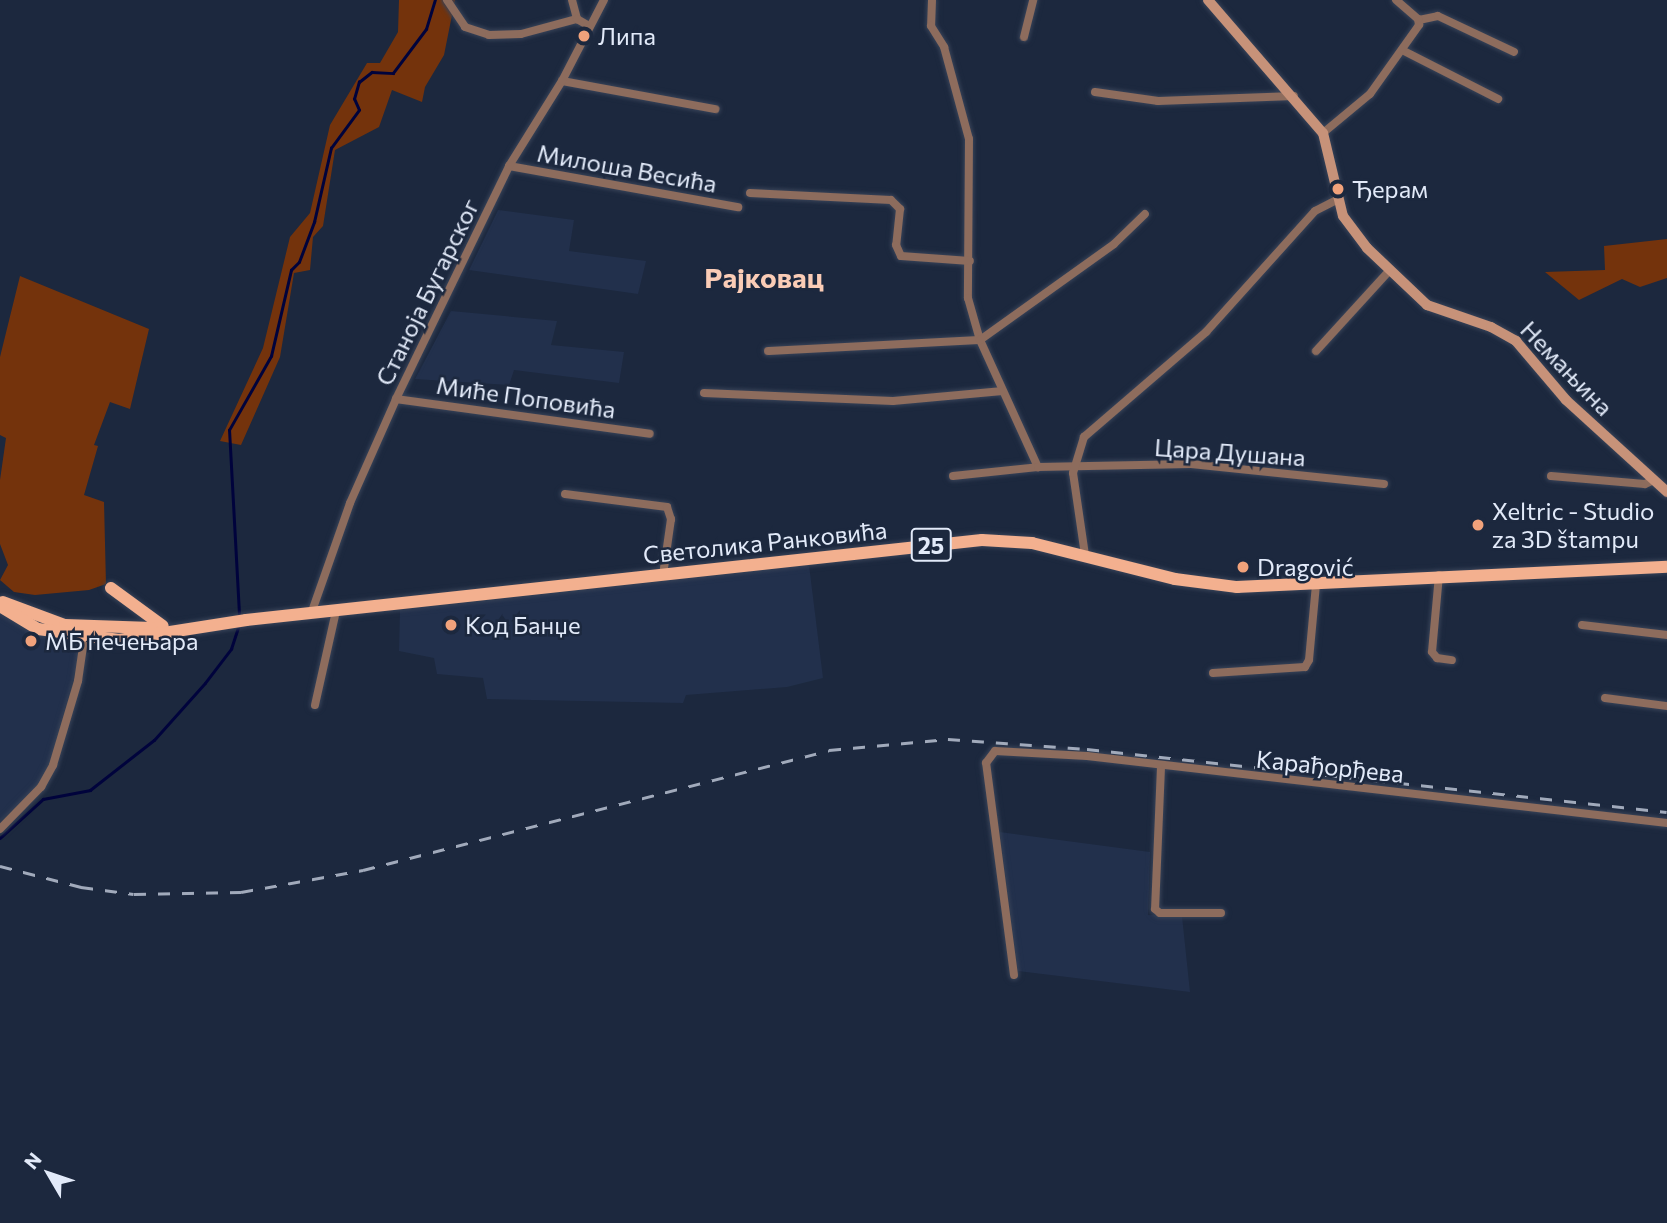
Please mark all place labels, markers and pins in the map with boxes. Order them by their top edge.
place label: Липа [598,22,656,50]
marker: Липа [576,28,592,44]
place label: Ђерам [1352,175,1428,203]
marker: Ђерам [1330,181,1346,197]
place label: Xeltric - Studio za 3D štampu [1492,497,1654,553]
marker: Xeltric - Studio za 3D štampu [1470,517,1486,533]
place label: Dragović [1257,553,1354,581]
marker: Dragović [1235,559,1251,575]
place label: Код Банџе [465,611,581,639]
marker: Код Банџе [443,617,459,633]
place label: МБ печењара [45,627,198,655]
marker: МБ печењара [23,633,39,649]

